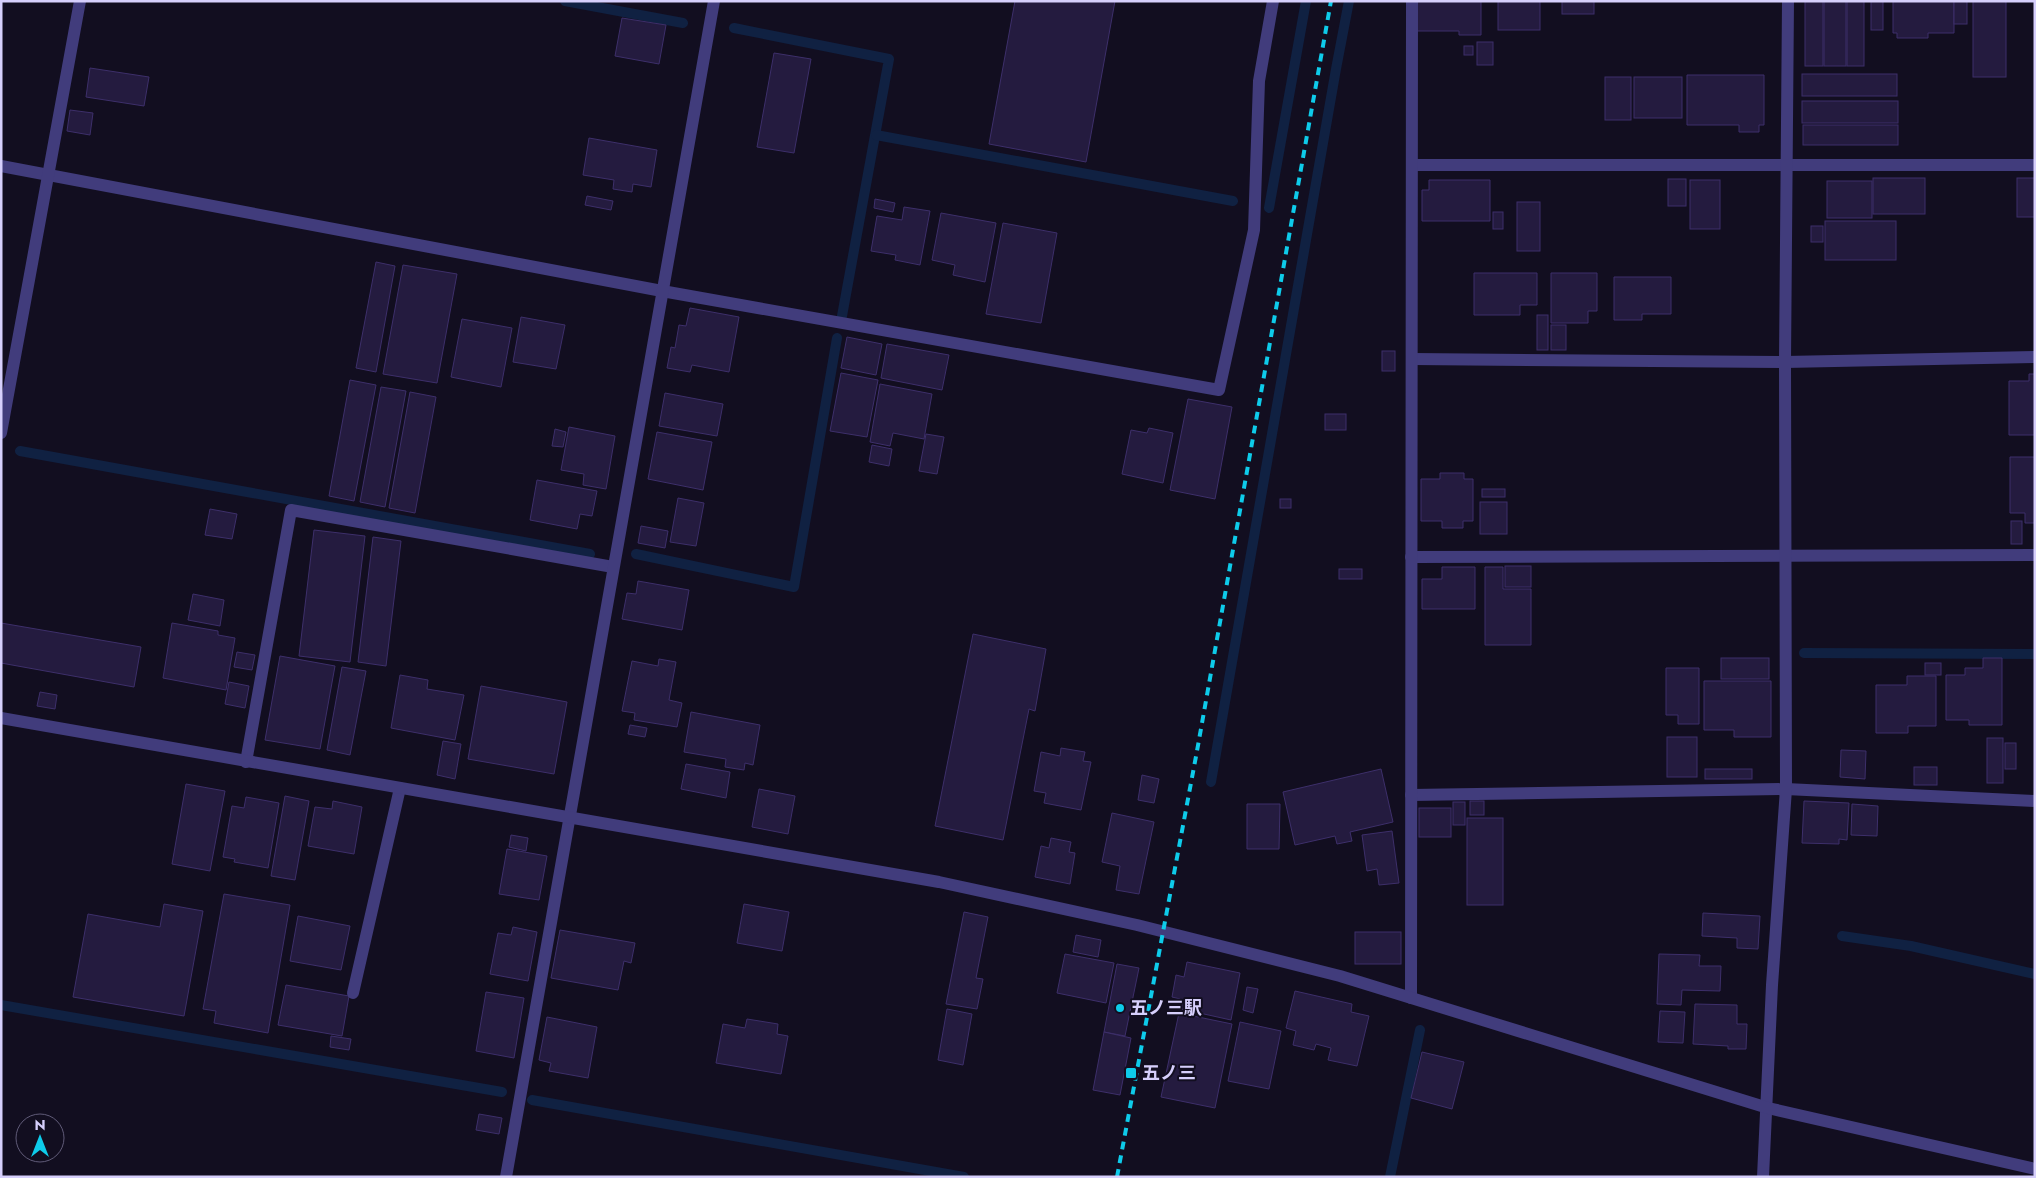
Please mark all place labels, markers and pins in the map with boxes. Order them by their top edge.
place label: 五ノ三駅 [1130,995,1202,1021]
marker: 五ノ三駅 [1114,1002,1126,1014]
place label: 五ノ三 [1142,1060,1196,1086]
marker: 五ノ三 [1124,1066,1138,1080]

